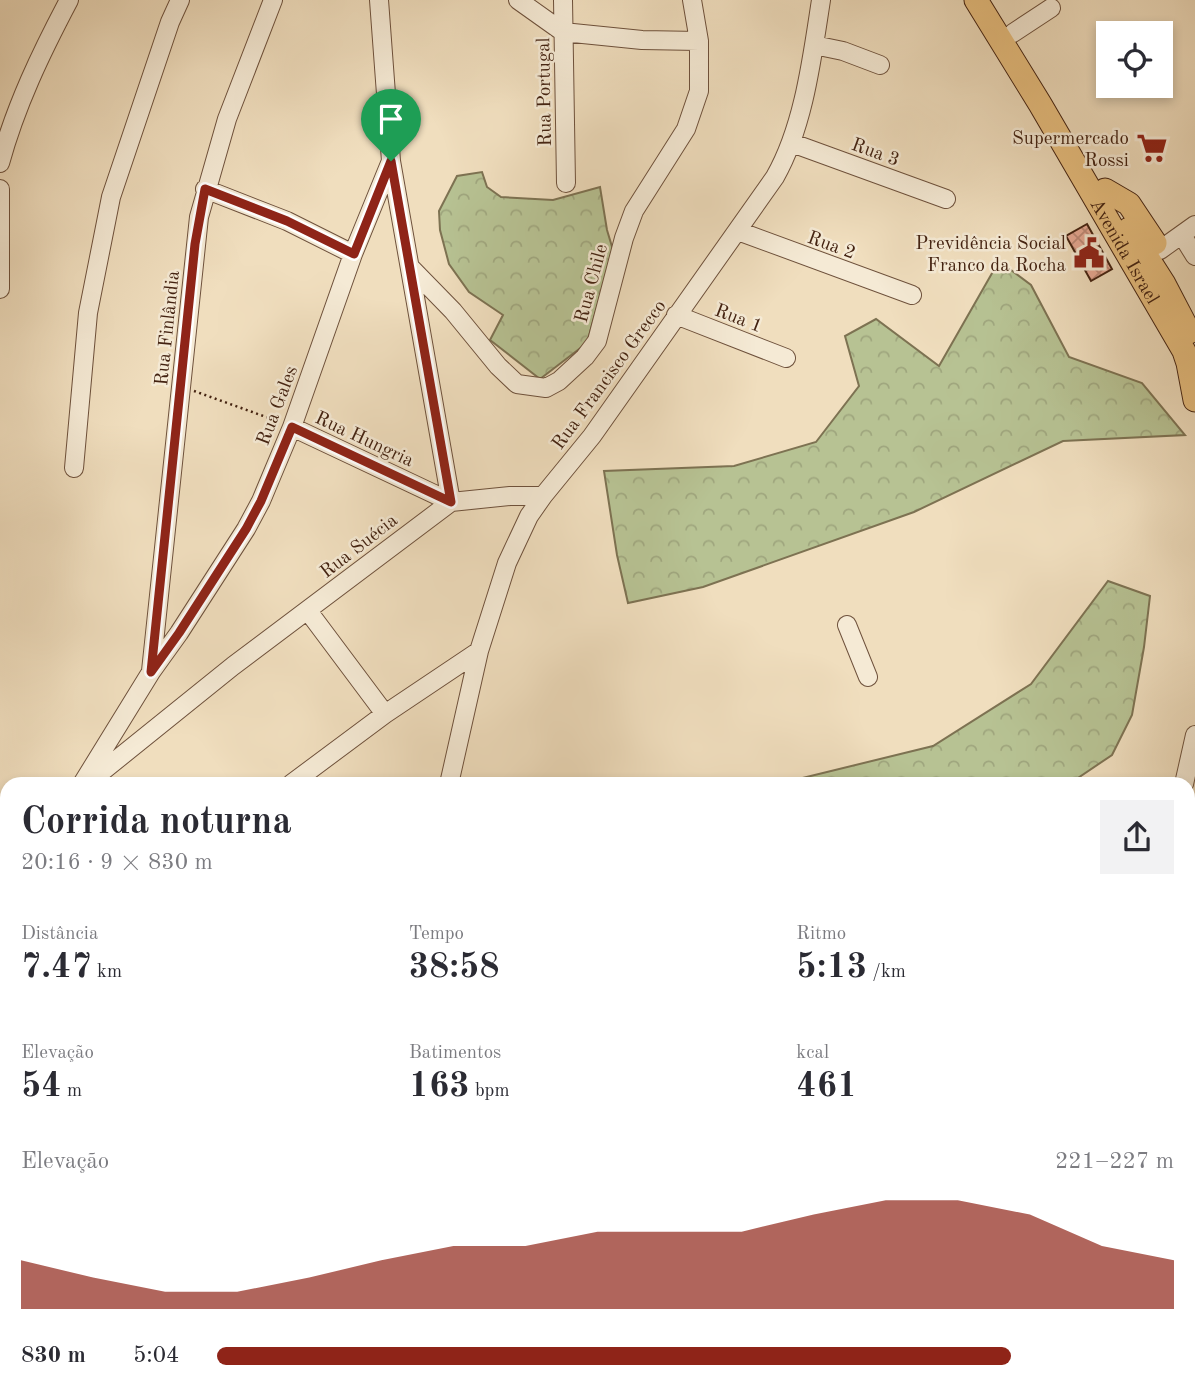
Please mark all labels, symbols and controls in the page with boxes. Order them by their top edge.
map controls [1096,21,1173,98]
button: locate [1096,21,1173,98]
street label: Rua Portugal [535,37,556,147]
pin [361,89,421,161]
icon: arrive [372,100,410,138]
place label: Supermercado Rossi [1012,130,1129,171]
supermarket icon: Supermercado Rossi [1135,131,1169,165]
street label: Rua 3 [849,136,902,171]
street label: Avenida Israel [1085,196,1161,308]
street label: Rua 2 [805,229,858,264]
place label: Previdência Social Franco da Rocha [915,235,1067,276]
public building icon: Previdência Social Franco da Rocha [1072,236,1106,270]
street label: Rua Chile [573,242,612,325]
street label: Rua Finlândia [153,269,184,387]
street label: Rua Francisco Grecco [550,297,671,454]
street label: Rua 1 [712,302,765,337]
street label: Rua Gales [254,363,302,448]
street label: Rua Hungria [312,409,417,472]
street label: Rua Suécia [317,511,402,583]
button: share [1100,800,1174,874]
text: Corrida noturna [21,804,292,842]
text: 20:16 · 9 × 830 m [21,851,213,874]
text: Distância [21,925,98,944]
text: Tempo [409,925,464,944]
text: Ritmo [796,925,846,944]
text: 7.47 [21,950,92,985]
text: 38:58 [409,950,500,985]
text: 5:13 [796,950,867,985]
text: km [92,963,122,982]
text: /km [867,963,906,982]
text: Elevação [21,1044,94,1063]
text: Batimentos [409,1044,501,1063]
text: kcal [796,1044,829,1063]
text: 54 [21,1069,62,1104]
text: 163 [409,1069,470,1104]
text: 461 [796,1069,857,1104]
text: m [62,1082,82,1101]
text: bpm [470,1082,510,1101]
text: Elevação [21,1150,109,1173]
text: 221–227 m [1055,1150,1174,1173]
text: 830 m [21,1344,86,1367]
text: 5:04 [133,1344,179,1367]

